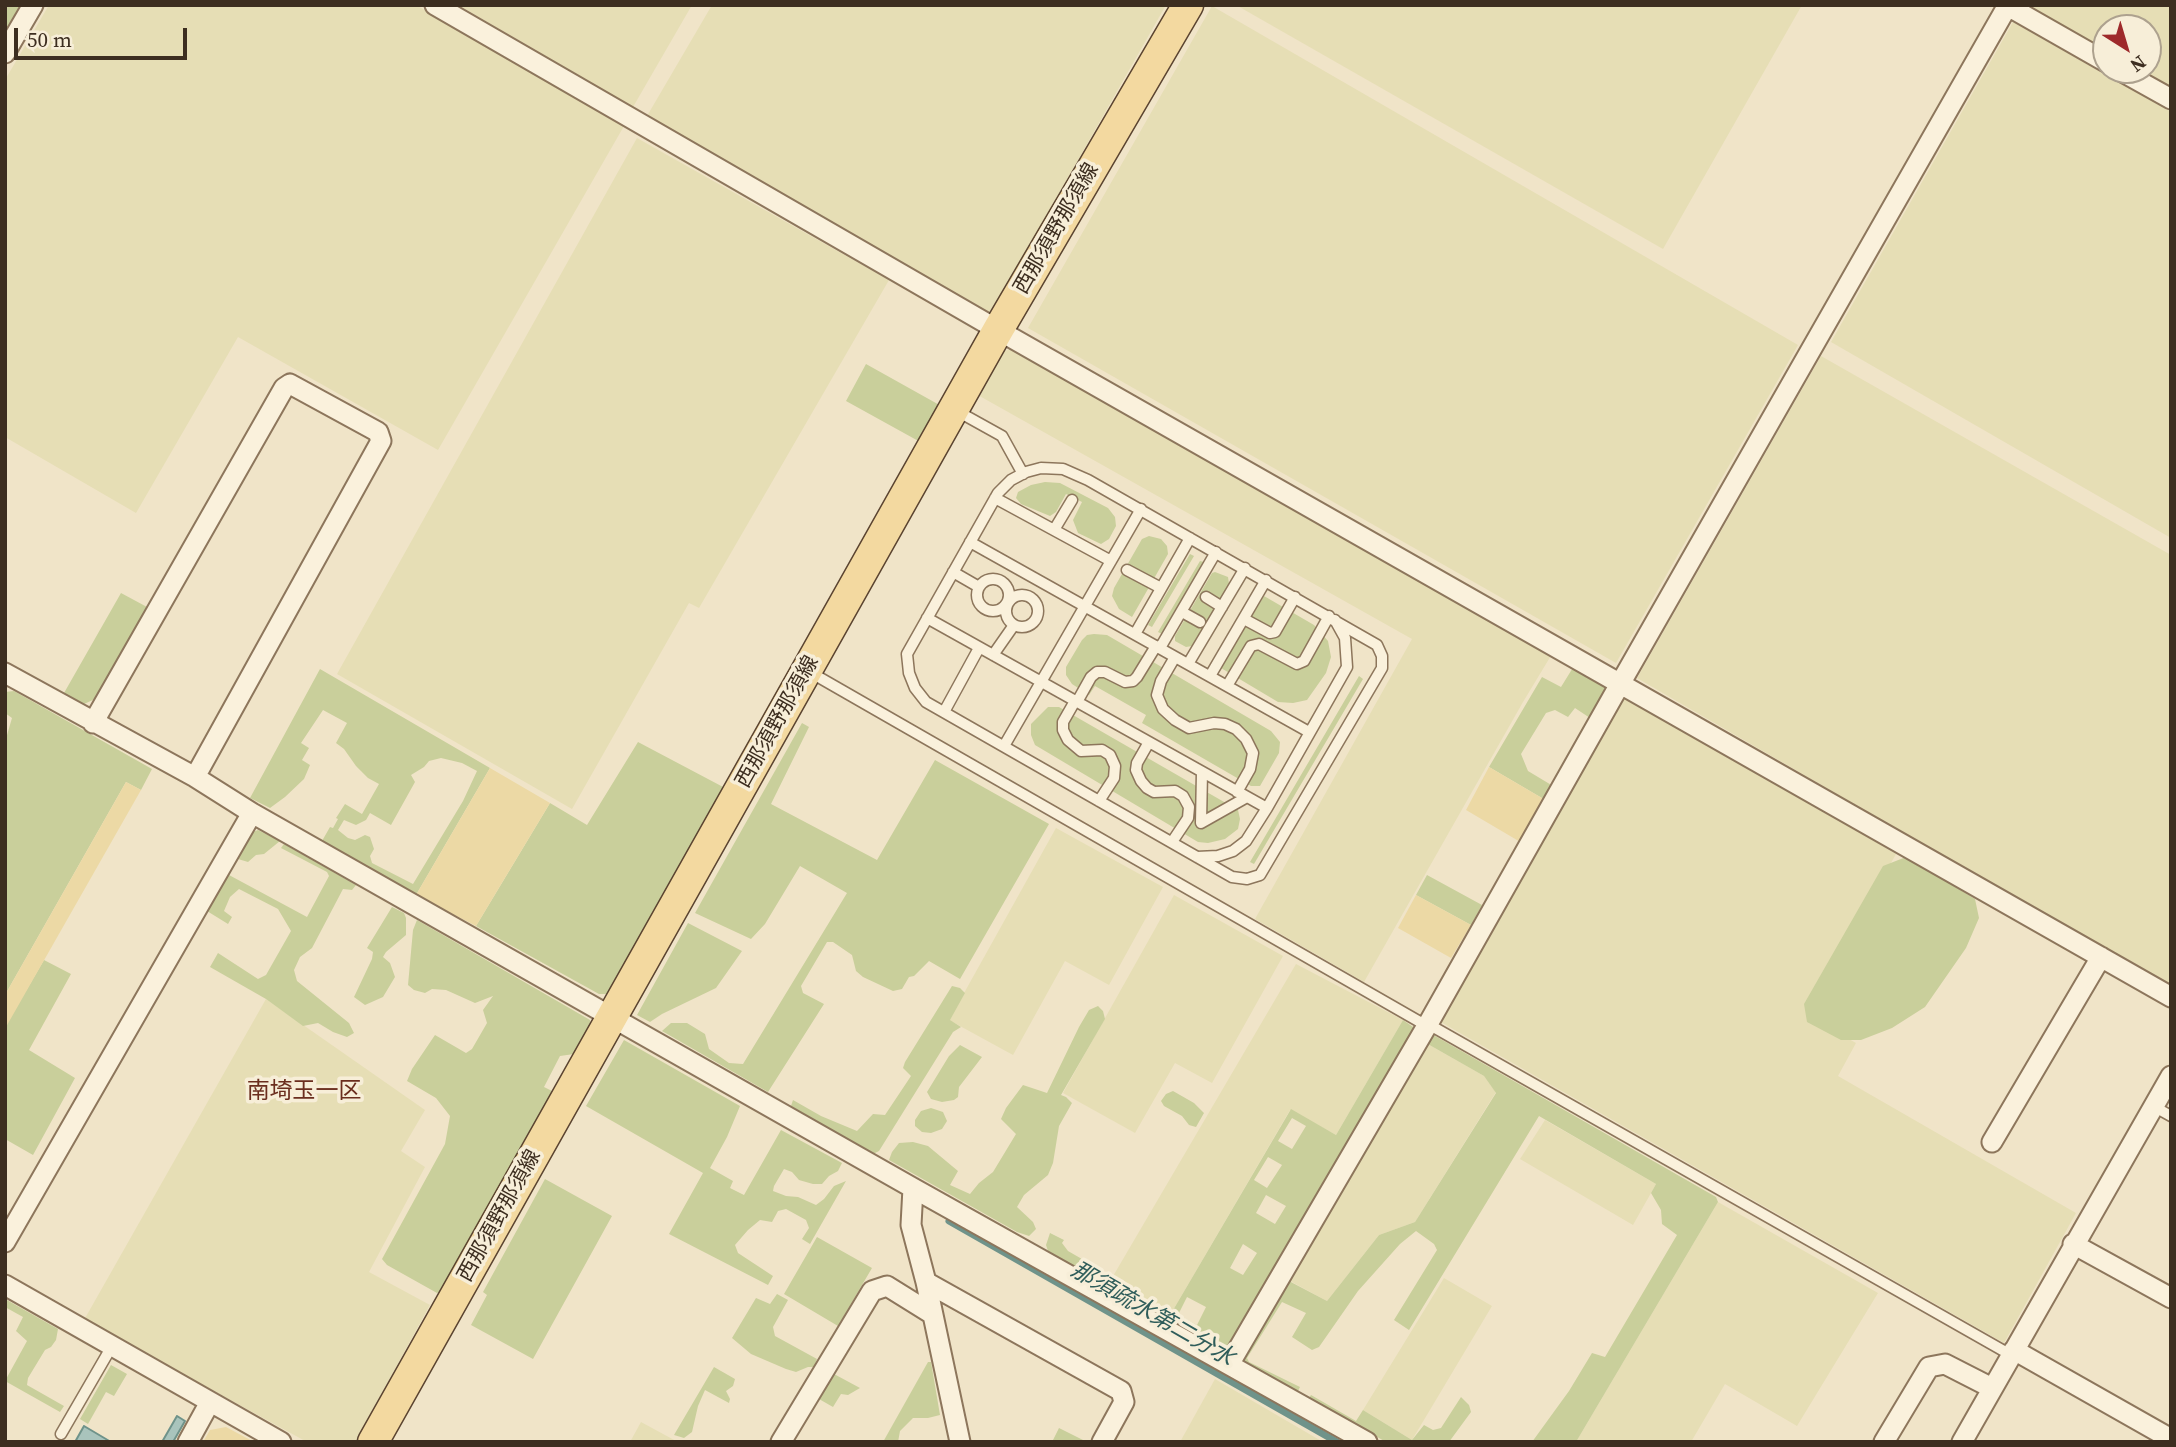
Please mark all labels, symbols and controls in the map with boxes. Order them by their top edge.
scale bar [18,14,191,58]
north arrow [2092,14,2162,84]
text: 50 m [27,25,72,54]
text: N [2125,50,2152,79]
street label: 西那須野那須線 [1009,159,1105,299]
street label: 西那須野那須線 [731,652,825,792]
district label: 南埼玉一区 [247,1078,361,1106]
street label: 西那須野那須線 [453,1146,547,1286]
water label: 那須疏水第二分水 [1065,1257,1239,1373]

